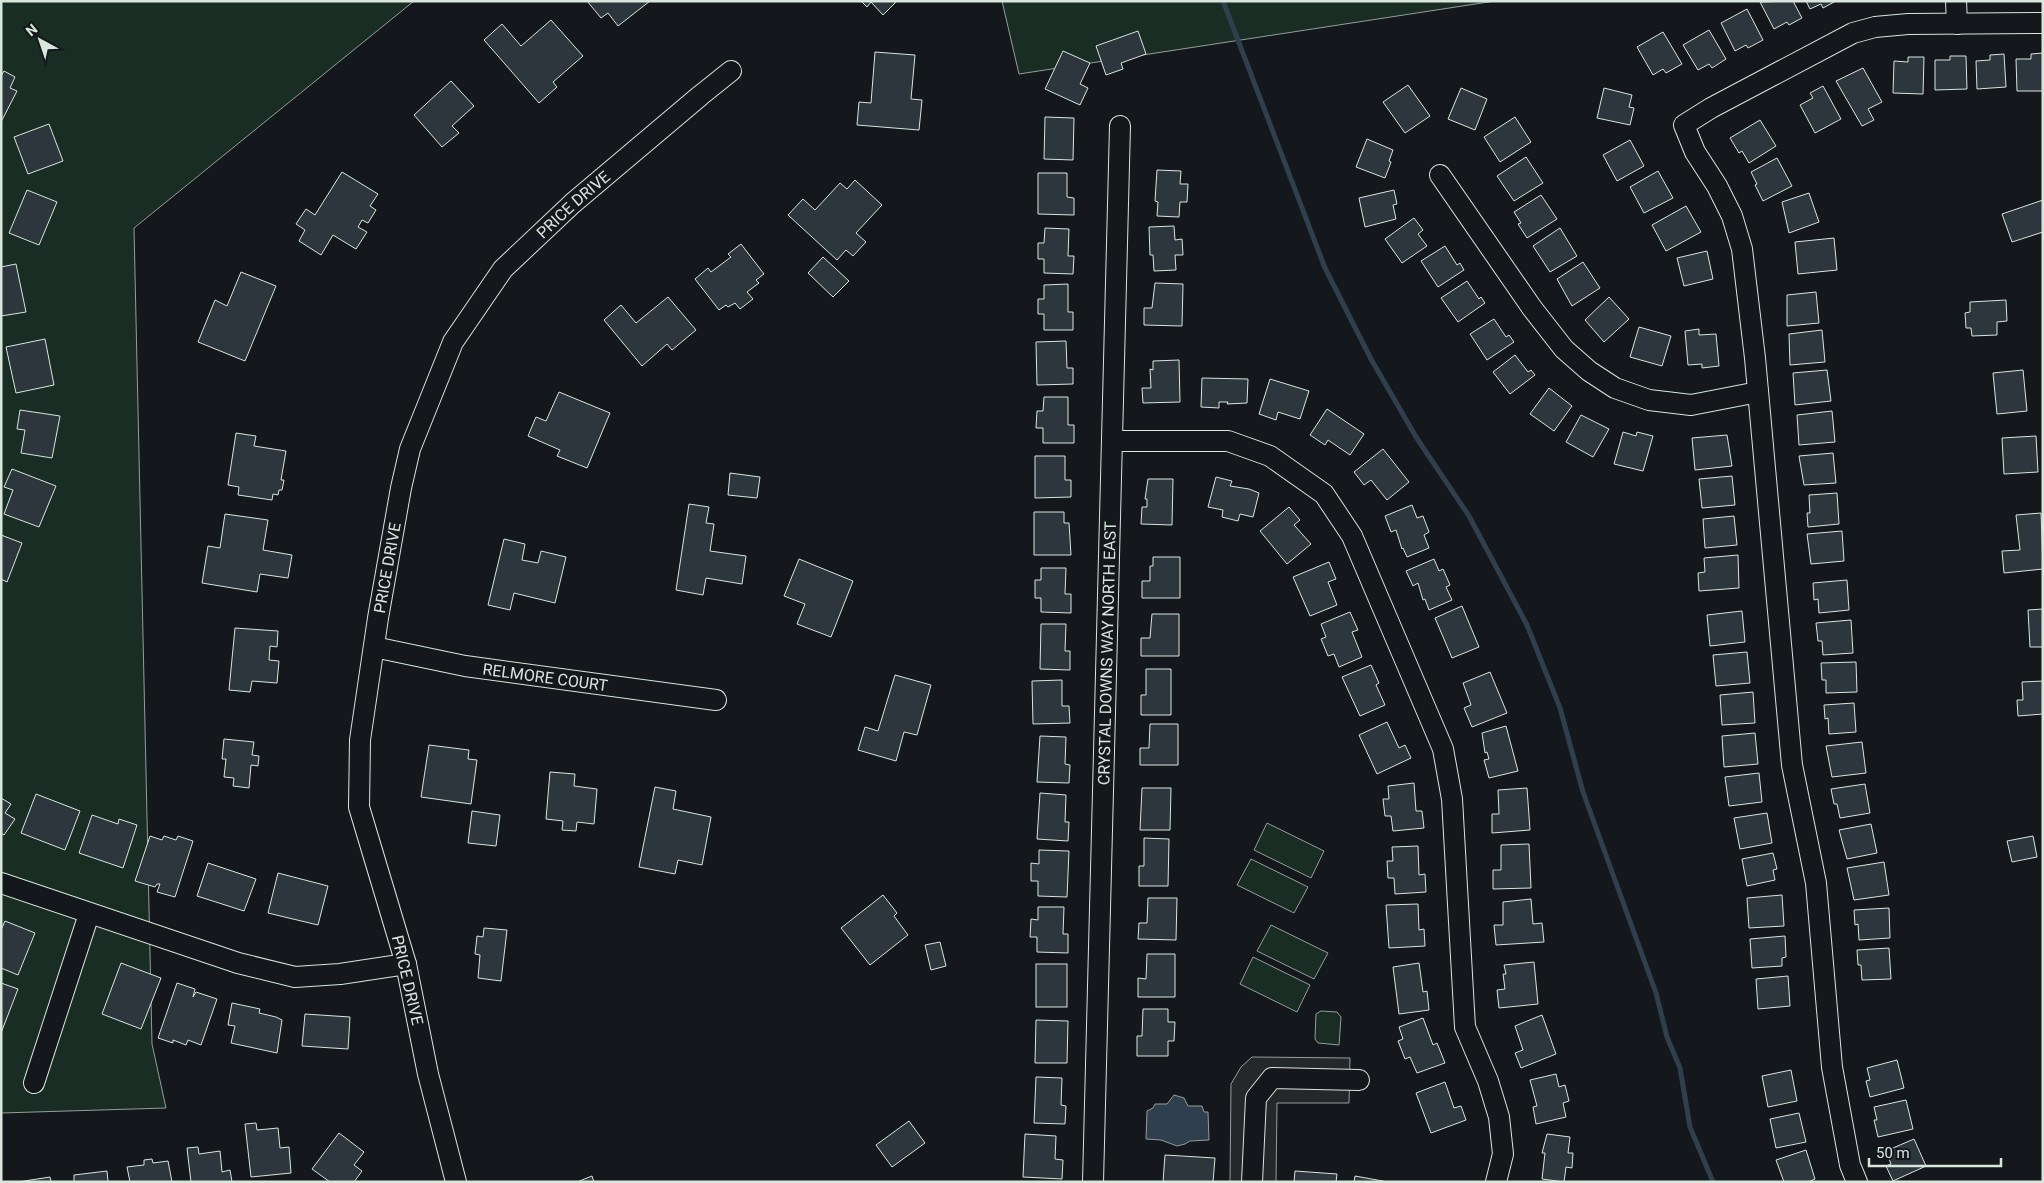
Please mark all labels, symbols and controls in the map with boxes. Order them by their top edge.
north arrow [15,15,65,65]
text: N [23,21,41,39]
street label: PRICE DRIVE [533,167,614,242]
street label: PRICE DRIVE [370,521,405,615]
street label: CRYSTAL DOWNS WAY NORTH EAST [1094,521,1120,785]
street label: RELMORE COURT [481,659,609,695]
street label: PRICE DRIVE [388,933,427,1027]
scale bar [1869,1136,2002,1168]
text: 50 m [1876,1144,1910,1162]

